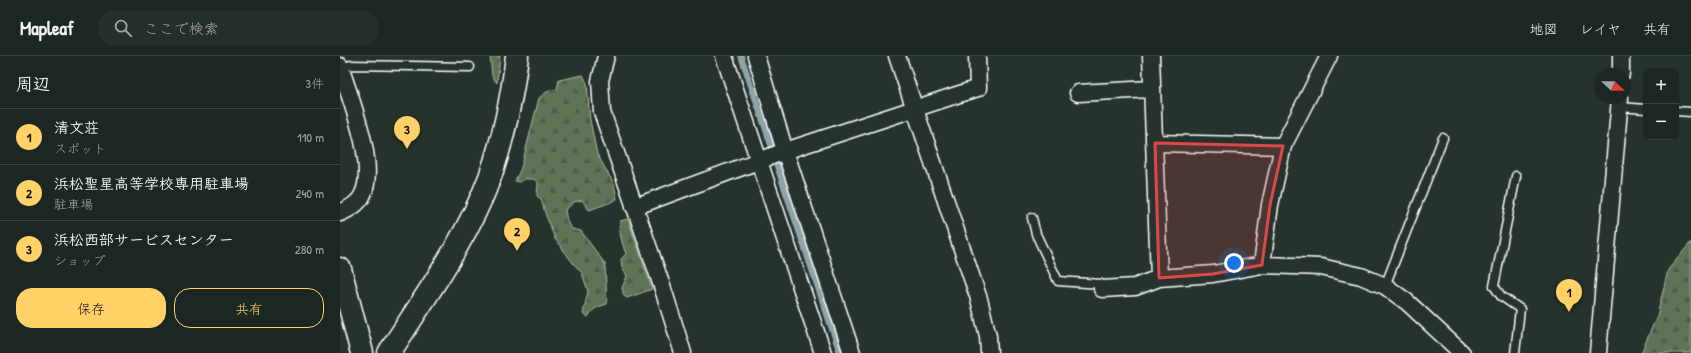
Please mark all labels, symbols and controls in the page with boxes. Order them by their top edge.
search box [98,10,378,46]
text: Mapleaf [20,15,74,41]
icon: search [112,17,134,39]
text: ここで検索 [144,18,219,39]
text: 地図 [1530,19,1558,38]
text: レイヤ [1580,19,1621,38]
text: 共有 [1643,19,1671,38]
north arrow [1595,68,1631,104]
map controls [1643,68,1679,140]
button: + [1643,68,1679,104]
text: 周辺 [16,72,50,95]
text: 3件 [305,74,324,92]
button: − [1643,104,1679,140]
pin: 3 [394,116,420,149]
text: 清文荘 [54,117,99,138]
text: 1 [27,128,31,146]
text: 110 m [297,128,324,146]
text: スポット [54,139,106,157]
text: 浜松聖星高等学校専用駐車場 [54,173,249,194]
text: 2 [26,184,32,202]
text: 240 m [295,184,324,202]
text: 駐車場 [54,195,93,213]
pin: 2 [504,218,530,251]
text: 浜松西部サービスセンター [54,229,234,250]
text: 3 [26,240,32,258]
text: 280 m [295,240,324,258]
text: ショップ [54,251,105,269]
your location [1224,253,1244,273]
pin: 1 [1556,279,1582,312]
button: 保存 [16,288,166,328]
button: 共有 [174,288,324,328]

